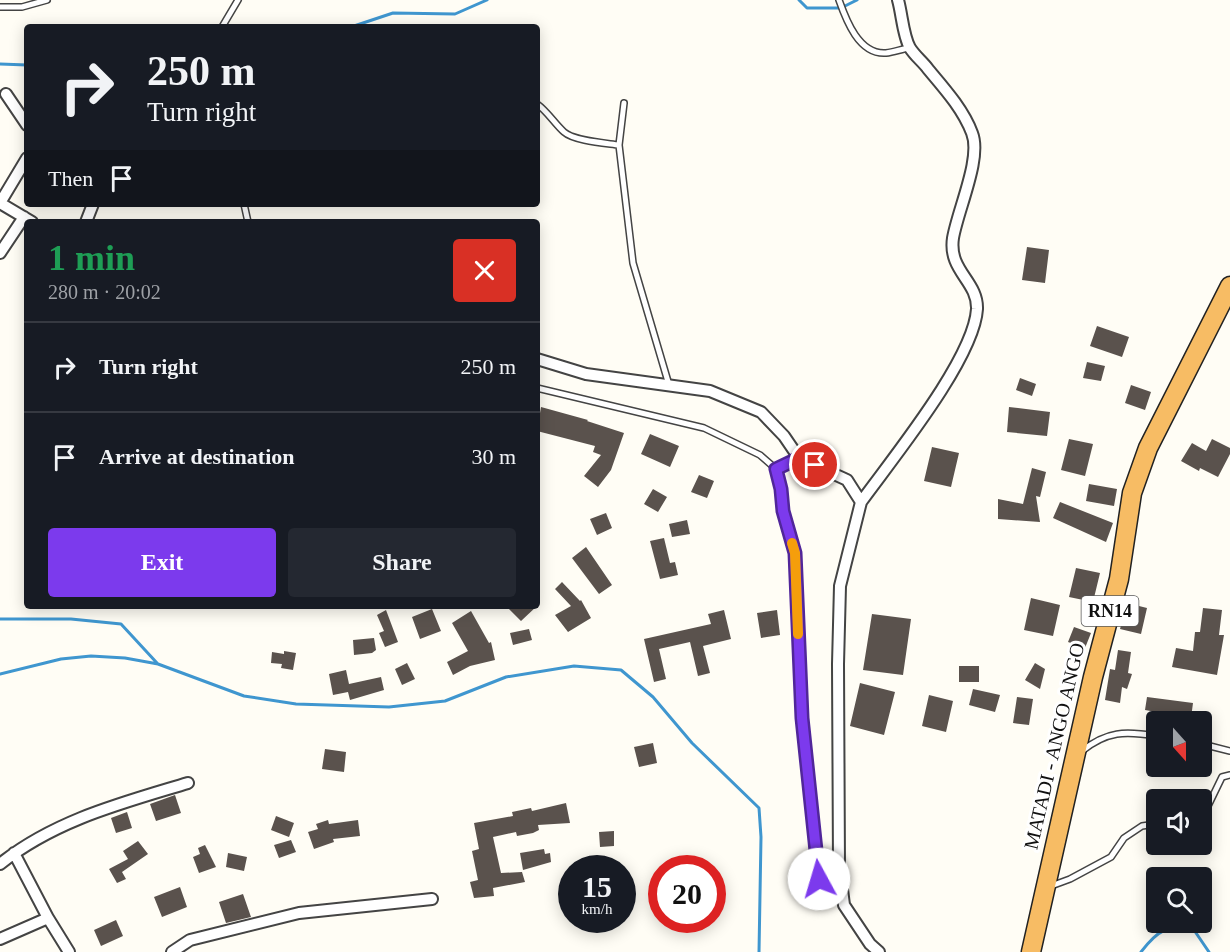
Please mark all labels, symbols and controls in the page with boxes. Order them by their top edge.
icon: right [48,48,126,126]
text: 250 m [147,48,256,94]
text: Turn right [147,97,256,127]
icon: arrive [105,162,138,195]
text: Then [48,166,93,191]
text: 1 min [48,238,135,278]
button: close [453,239,516,302]
text: 280 m · 20:02 [48,281,161,303]
icon: right [48,351,81,384]
text: Turn right [99,354,198,379]
text: 250 m [460,354,516,379]
pin [789,439,840,490]
icon: arrive [48,441,81,474]
text: Arrive at destination [99,444,295,469]
text: 30 m [471,444,516,469]
icon: arrive [798,448,831,481]
button: Exit [48,528,276,597]
button: Share [288,528,516,597]
road number: RN14 [1082,596,1138,626]
street label: MATADI - ANGO ANGO [1020,641,1088,851]
north arrow [1146,711,1212,777]
map controls [1146,711,1212,933]
button: sound [1146,789,1212,855]
position arrow [787,847,851,911]
speed limit sign: 20 [648,855,726,933]
button: search [1146,867,1212,933]
text: 15 [582,870,612,903]
text: km/h [582,901,612,917]

